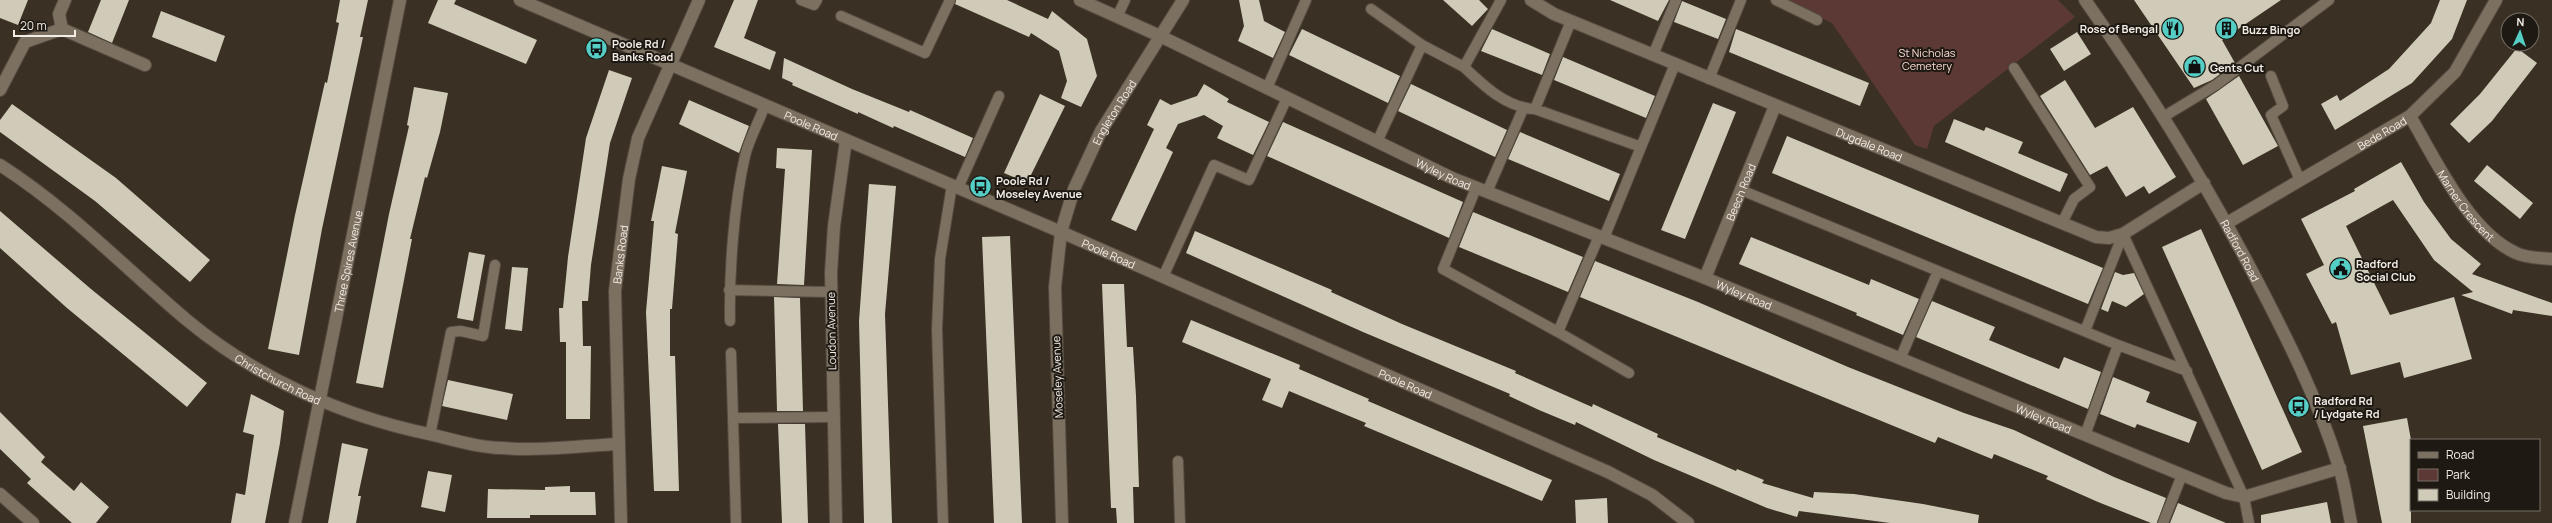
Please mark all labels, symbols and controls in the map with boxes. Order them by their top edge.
scale bar [14,12,75,38]
north arrow [2500,12,2540,52]
text: N [2516,14,2525,29]
restaurant icon: Rose of Bengal [2160,15,2186,41]
building icon: Buzz Bingo [2214,16,2240,42]
text: 20 m [20,17,47,34]
place label: Rose of Bengal [2080,21,2158,36]
place label: Buzz Bingo [2242,22,2300,37]
bus stop icon: Poole Rd / Banks Road [583,36,609,62]
place label: Poole Rd / Banks Road [612,36,674,64]
park label: St Nicholas Cemetery [1898,45,1956,73]
shop icon: Gents Cut [2182,54,2208,80]
place label: Gents Cut [2210,60,2264,75]
street label: Engleton Road [1088,76,1139,147]
street label: Poole Road [782,107,840,143]
street label: Bede Road [2354,112,2409,153]
street label: Dugdale Road [1834,123,1905,164]
street label: Wyley Road [1414,154,1473,192]
street label: Beech Road [1722,161,1758,223]
street label: Marner Crescent [2435,167,2498,244]
bus stop icon: Poole Rd / Moseley Avenue [968,173,994,199]
place label: Poole Rd / Moseley Avenue [996,173,1083,201]
street label: Three Spires Avenue [330,208,365,314]
street label: Radford Road [2218,217,2264,284]
street label: Banks Road [608,224,631,285]
street label: Poole Road [1080,235,1138,271]
public building icon: Radford Social Club [2328,256,2354,282]
place label: Radford Social Club [2356,256,2416,284]
street label: Wyley Road [1714,276,1775,312]
street label: Loudon Avenue [823,291,839,370]
street label: Moseley Avenue [1048,335,1066,418]
street label: Christchurch Road [232,350,323,407]
street label: Poole Road [1377,365,1435,402]
bus stop icon: Radford Rd / Lydgate Rd [2286,393,2312,419]
place label: Radford Rd / Lydgate Rd [2314,393,2380,421]
street label: Wyley Road [2014,400,2074,436]
legend [2410,439,2540,511]
text: Road [2446,446,2474,463]
text: Park [2446,466,2471,483]
text: Building [2446,486,2490,503]

